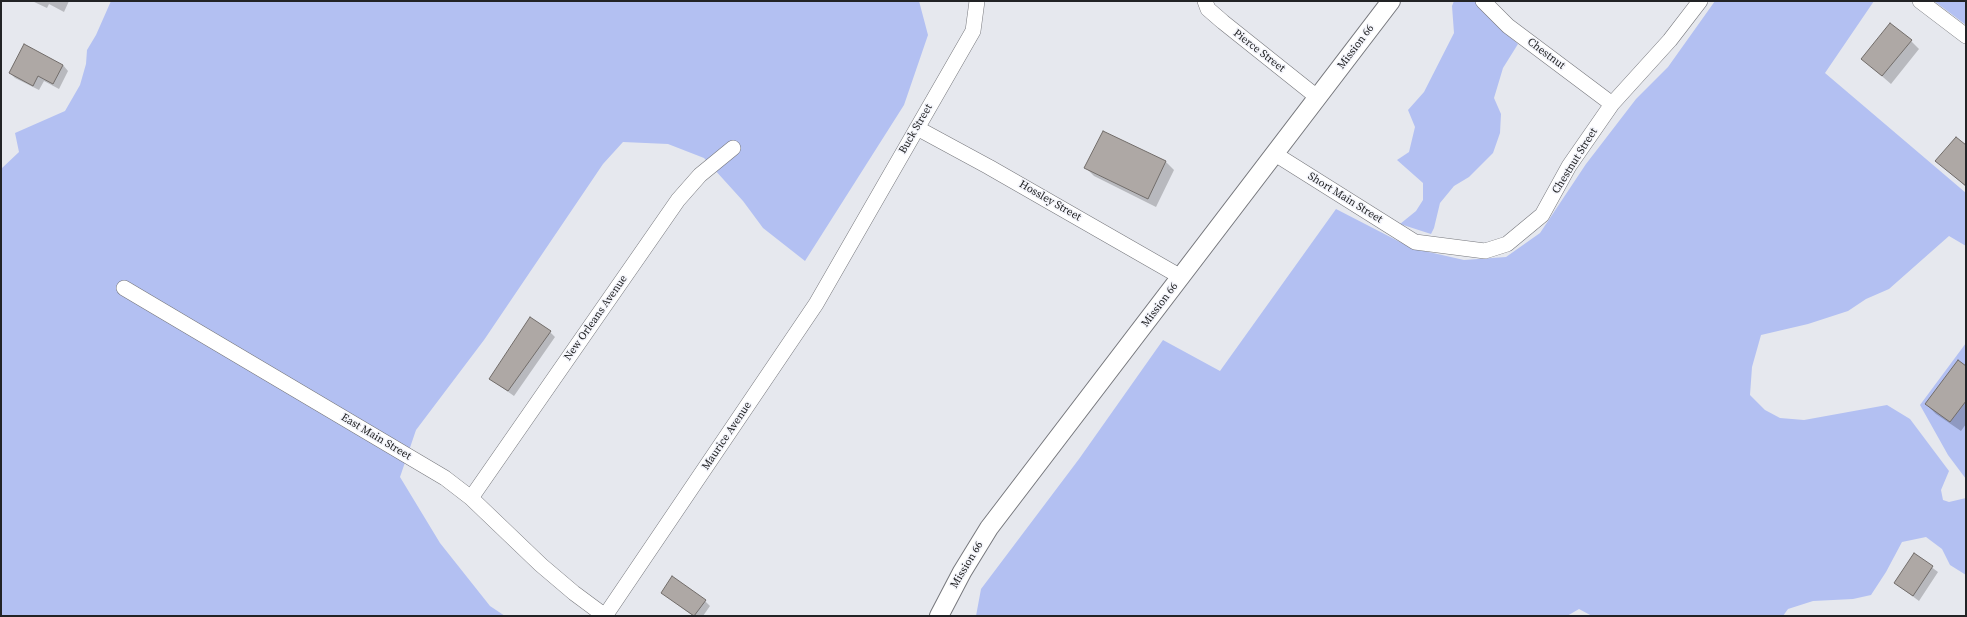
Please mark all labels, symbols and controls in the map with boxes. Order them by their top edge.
street label: Mission 66 [1335,22,1377,72]
street label: Pierce Street [1231,27,1287,75]
street label: Chestnut [1524,35,1568,73]
street label: Buck Street [896,102,936,156]
street label: Chestnut Street [1550,126,1600,196]
street label: Short Main Street [1305,170,1385,226]
street label: Hossley Street [1017,178,1083,224]
street label: New Orleans Avenue [562,273,630,363]
street label: Mission 66 [1139,280,1181,330]
street label: Maurice Avenue [699,399,755,473]
street label: East Main Street [339,411,413,463]
street label: Mission 66 [948,539,986,591]

